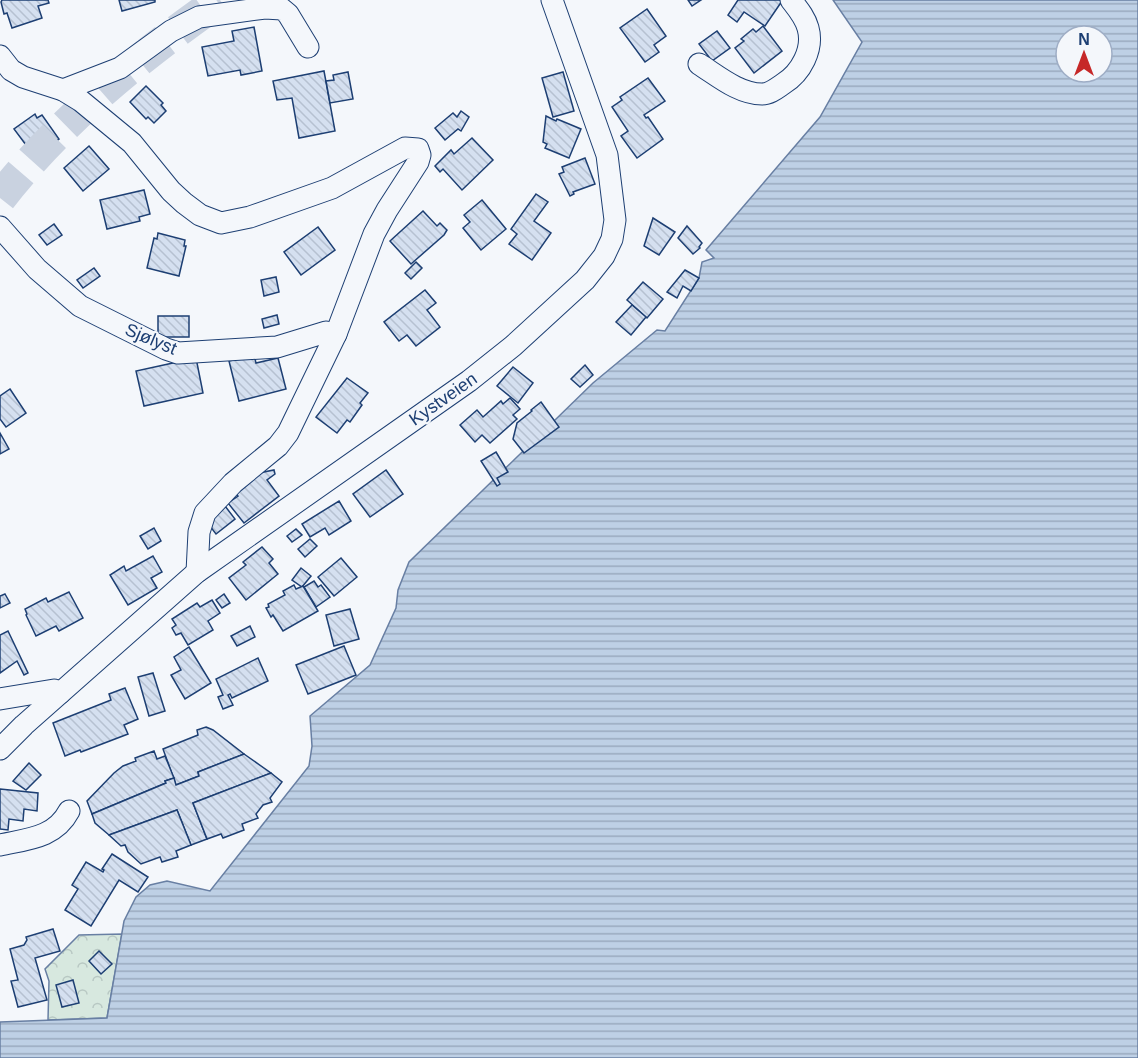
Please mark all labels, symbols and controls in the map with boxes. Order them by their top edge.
north arrow [1054,24,1114,84]
text: N [1078,31,1090,48]
street label: Sjølyst [122,319,180,359]
street label: Kystveien [405,368,481,430]

